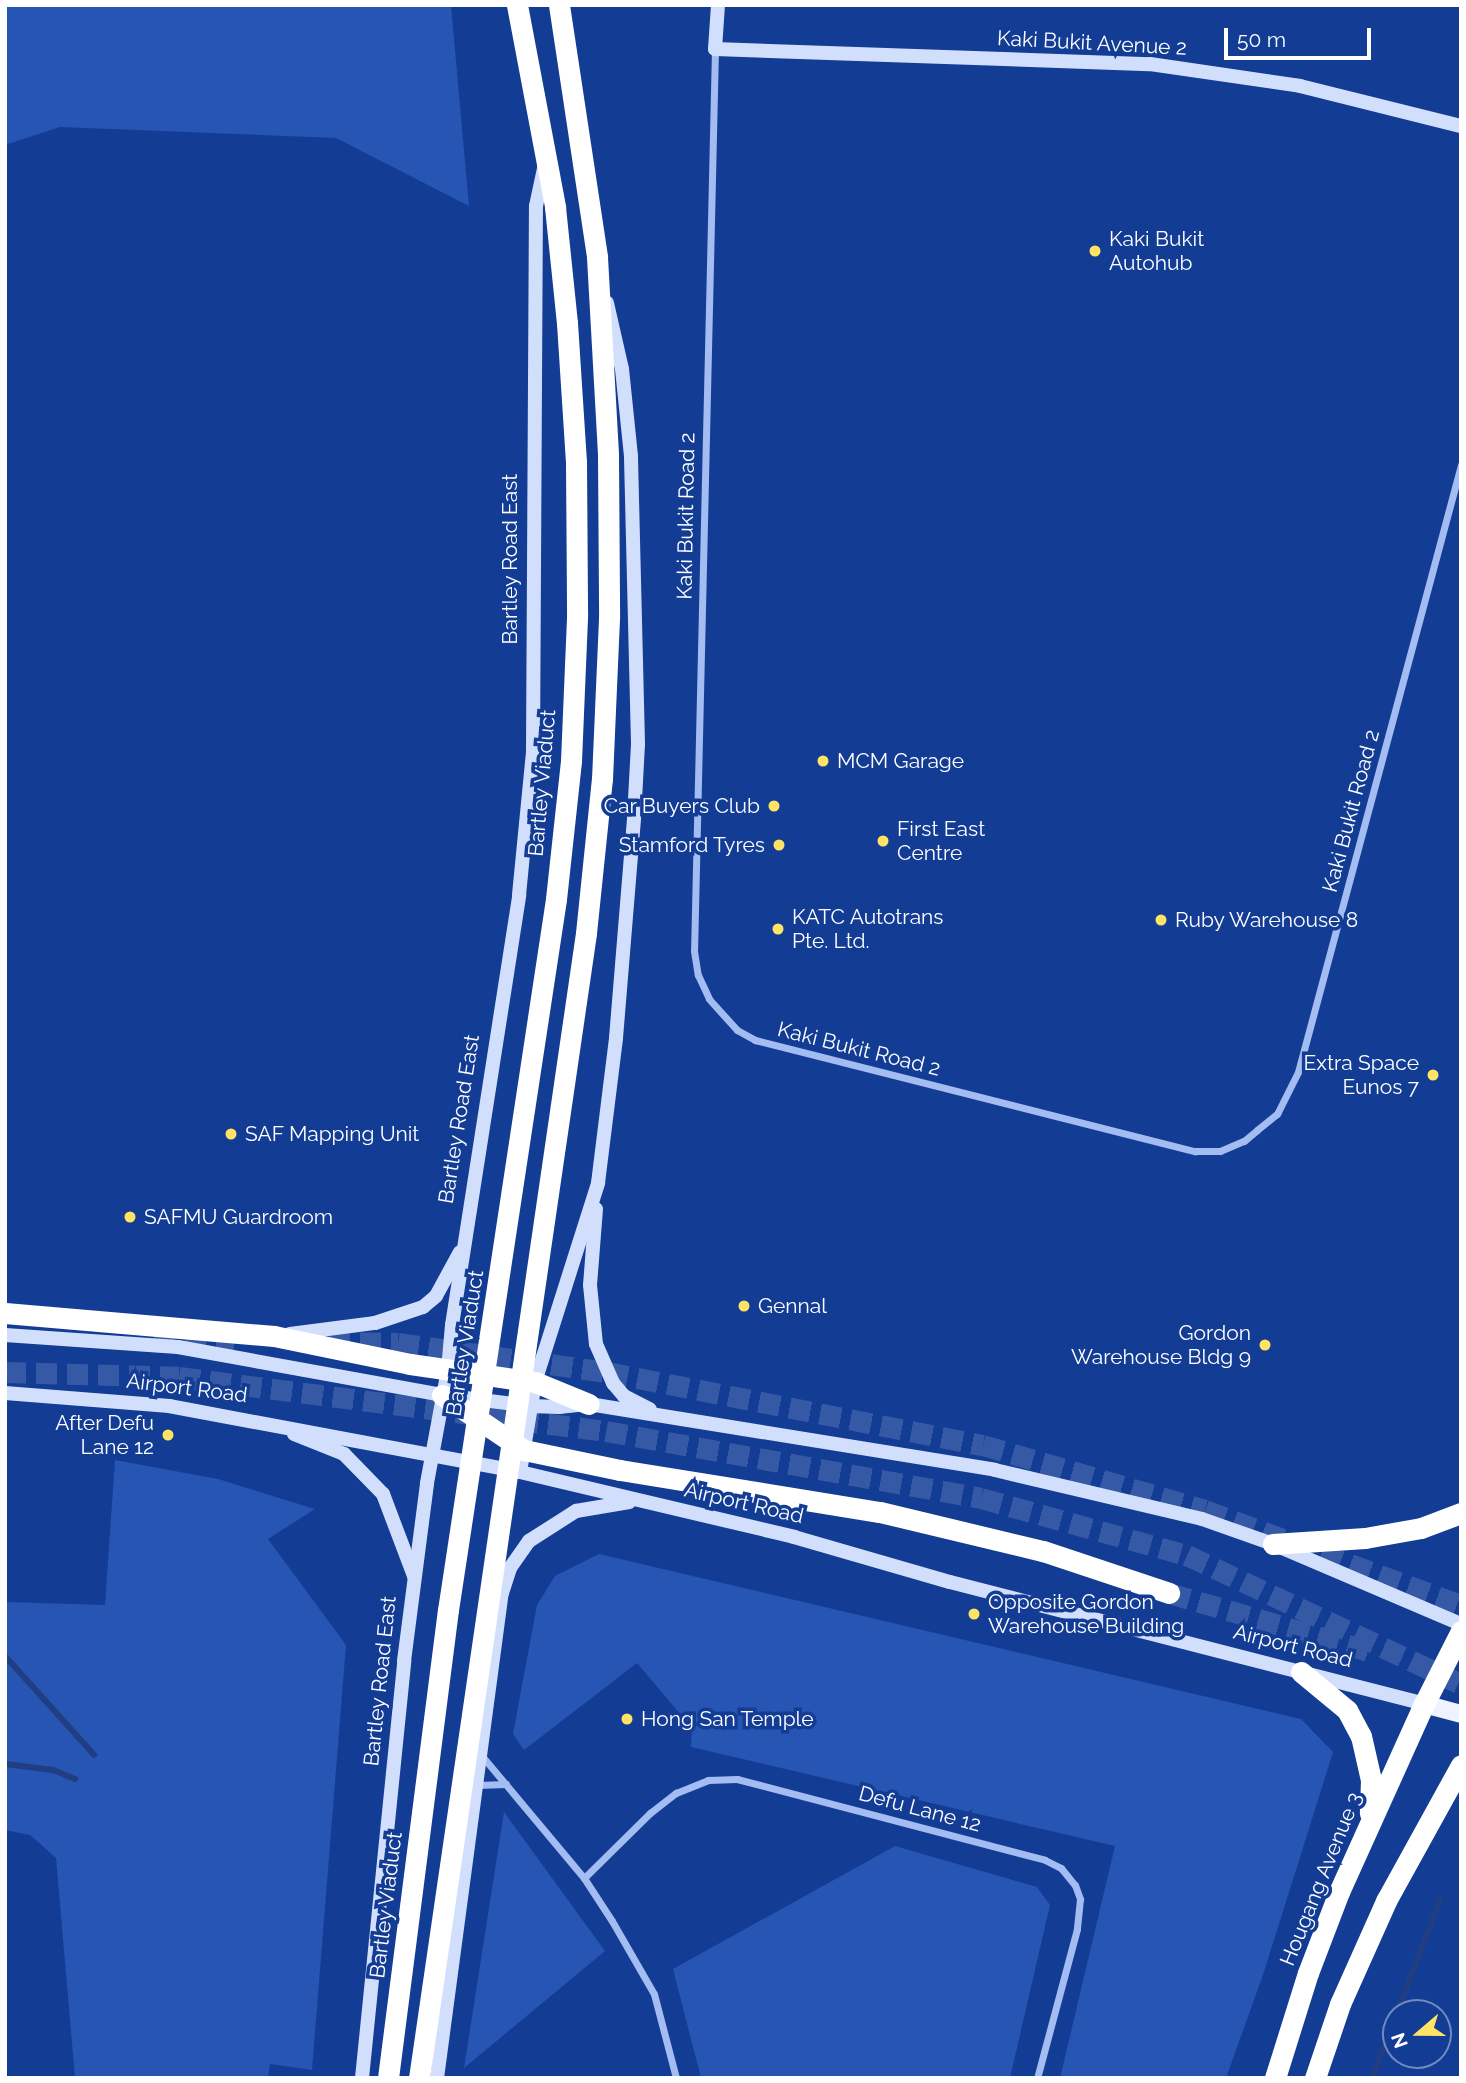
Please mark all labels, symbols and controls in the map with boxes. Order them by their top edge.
scale bar [1228,14,1375,58]
street label: Kaki Bukit Avenue 2 [996,25,1188,61]
text: 50 m [1237,27,1286,52]
place label: Kaki Bukit Autohub [1109,226,1204,276]
marker: Kaki Bukit Autohub [1087,243,1103,259]
street label: Kaki Bukit Road 2 [672,432,700,600]
street label: Bartley Road East [497,473,523,645]
street label: Bartley Viaduct [523,708,561,858]
street label: Kaki Bukit Road 2 [1317,727,1385,895]
place label: MCM Garage [837,748,964,774]
marker: MCM Garage [815,753,831,769]
place label: Car Buyers Club [603,793,760,819]
marker: Car Buyers Club [766,798,782,814]
place label: First East Centre [897,816,985,866]
place label: Stamford Tyres [618,832,765,858]
marker: First East Centre [875,833,891,849]
marker: Stamford Tyres [771,837,787,853]
place label: KATC Autotrans Pte. Ltd. [792,904,944,954]
place label: Ruby Warehouse 8 [1175,907,1359,933]
marker: Ruby Warehouse 8 [1153,912,1169,928]
marker: KATC Autotrans Pte. Ltd. [770,921,786,937]
street label: Kaki Bukit Road 2 [775,1017,943,1081]
street label: Bartley Road East [433,1032,485,1206]
place label: Extra Space Eunos 7 [1304,1050,1419,1100]
marker: Extra Space Eunos 7 [1425,1067,1441,1083]
place label: SAF Mapping Unit [245,1121,420,1147]
marker: SAF Mapping Unit [223,1126,239,1142]
place label: SAFMU Guardroom [144,1204,333,1230]
marker: SAFMU Guardroom [122,1209,138,1225]
street label: Bartley Viaduct [441,1268,489,1418]
place label: Gennal [758,1293,827,1319]
marker: Gennal [736,1298,752,1314]
place label: Gordon Warehouse Bldg 9 [1071,1320,1251,1370]
marker: Gordon Warehouse Bldg 9 [1257,1337,1273,1353]
street label: Airport Road [125,1368,249,1408]
place label: After Defu Lane 12 [55,1410,154,1460]
marker: After Defu Lane 12 [160,1427,176,1443]
street label: Airport Road [682,1477,806,1529]
place label: Opposite Gordon Warehouse Building [988,1589,1184,1639]
street label: Bartley Road East [359,1594,401,1768]
marker: Opposite Gordon Warehouse Building [966,1606,982,1622]
street label: Airport Road [1231,1619,1355,1673]
place label: Hong San Temple [641,1706,814,1732]
marker: Hong San Temple [619,1711,635,1727]
street label: Defu Lane 12 [856,1781,984,1837]
street label: Hougang Avenue 3 [1275,1788,1367,1970]
street label: Bartley Viaduct [364,1830,408,1980]
north arrow [1382,1999,1452,2069]
text: N [1386,2030,1412,2051]

